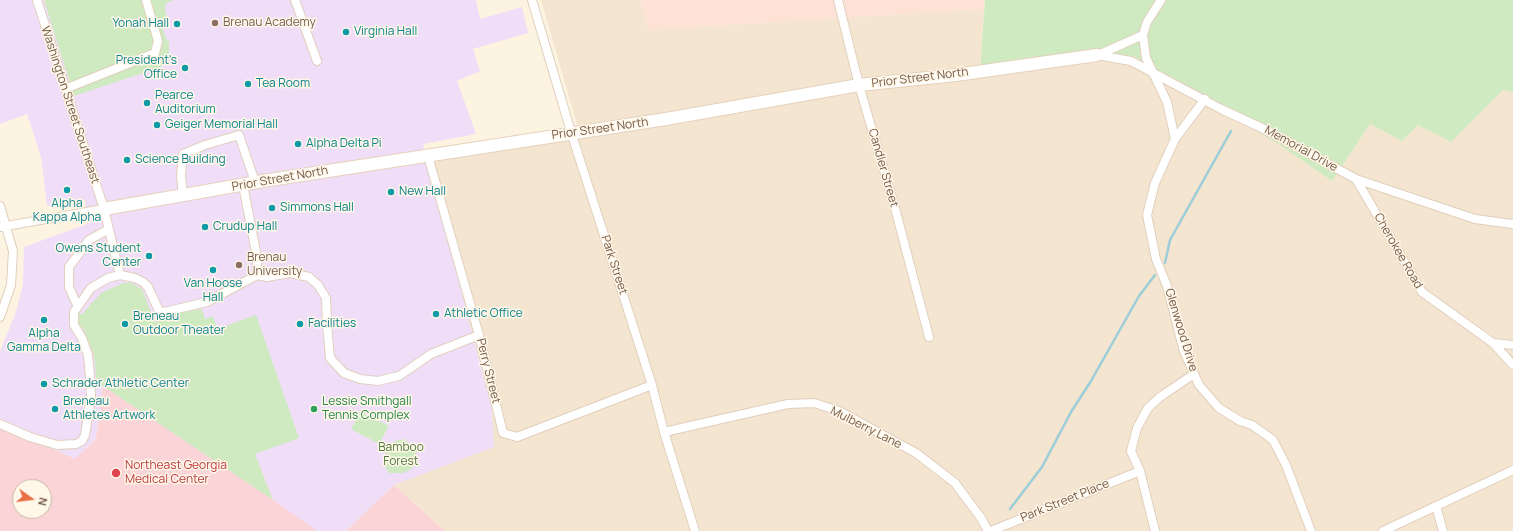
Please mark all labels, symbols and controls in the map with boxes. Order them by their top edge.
place label: Brenau Academy [223,16,316,30]
place label: Yonah Hall [112,17,169,31]
marker: Brenau Academy [210,18,220,28]
marker: Yonah Hall [172,19,182,29]
street label: Washington Street Southeast [38,24,102,186]
place label: Virginia Hall [354,25,417,39]
marker: Virginia Hall [341,27,351,37]
place label: President's Office [116,54,177,82]
marker: President's Office [180,63,190,73]
street label: Prior Street North [871,65,969,91]
place label: Tea Room [256,77,310,91]
marker: Tea Room [243,79,253,89]
place label: Pearce Auditorium [155,89,216,117]
marker: Pearce Auditorium [142,98,152,108]
street label: Prior Street North [551,115,649,143]
place label: Geiger Memorial Hall [165,118,278,132]
marker: Geiger Memorial Hall [152,120,162,130]
street label: Memorial Drive [1262,123,1340,175]
street label: Candler Street [865,127,901,209]
place label: Alpha Delta Pi [306,137,381,151]
marker: Alpha Delta Pi [293,139,303,149]
place label: Science Building [135,153,226,167]
marker: Science Building [122,155,132,165]
street label: Prior Street North [231,163,329,195]
marker: Alpha Kappa Alpha [62,185,72,195]
place label: New Hall [399,185,446,199]
marker: New Hall [386,187,396,197]
place label: Alpha Kappa Alpha [33,197,101,225]
place label: Simmons Hall [280,201,354,215]
marker: Simmons Hall [267,203,277,213]
street label: Cherokee Road [1371,211,1425,291]
place label: Crudup Hall [213,220,277,234]
marker: Crudup Hall [200,222,210,232]
street label: Park Street [598,234,630,296]
place label: Owens Student Center [55,242,141,270]
marker: Owens Student Center [144,251,154,261]
place label: Brenau University [247,251,302,279]
marker: Brenau University [234,260,244,270]
marker: Van Hoose Hall [208,265,218,275]
place label: Van Hoose Hall [184,277,242,305]
street label: Glenwood Drive [1162,287,1200,373]
place label: Athletic Office [444,307,523,321]
marker: Athletic Office [431,309,441,319]
place label: Breneau Outdoor Theater [133,310,225,338]
marker: Alpha Gamma Delta [39,315,49,325]
place label: Facilities [308,317,356,331]
marker: Breneau Outdoor Theater [120,319,130,329]
marker: Facilities [295,319,305,329]
place label: Alpha Gamma Delta [7,327,81,355]
street label: Perry Street [473,337,503,405]
place label: Schrader Athletic Center [52,377,189,391]
marker: Schrader Athletic Center [39,379,49,389]
place label: Breneau Athletes Artwork [63,395,155,423]
place label: Lessie Smithgall Tennis Complex [322,395,412,423]
marker: Breneau Athletes Artwork [50,404,60,414]
marker: Lessie Smithgall Tennis Complex [309,404,319,414]
street label: Mulberry Lane [828,404,904,452]
park label: Bamboo Forest [378,441,424,469]
place label: Northeast Georgia Medical Center [125,459,227,487]
marker: Northeast Georgia Medical Center [110,467,122,479]
street label: Park Street Place [1019,477,1111,525]
north arrow [12,479,52,519]
text: N [35,496,51,507]

